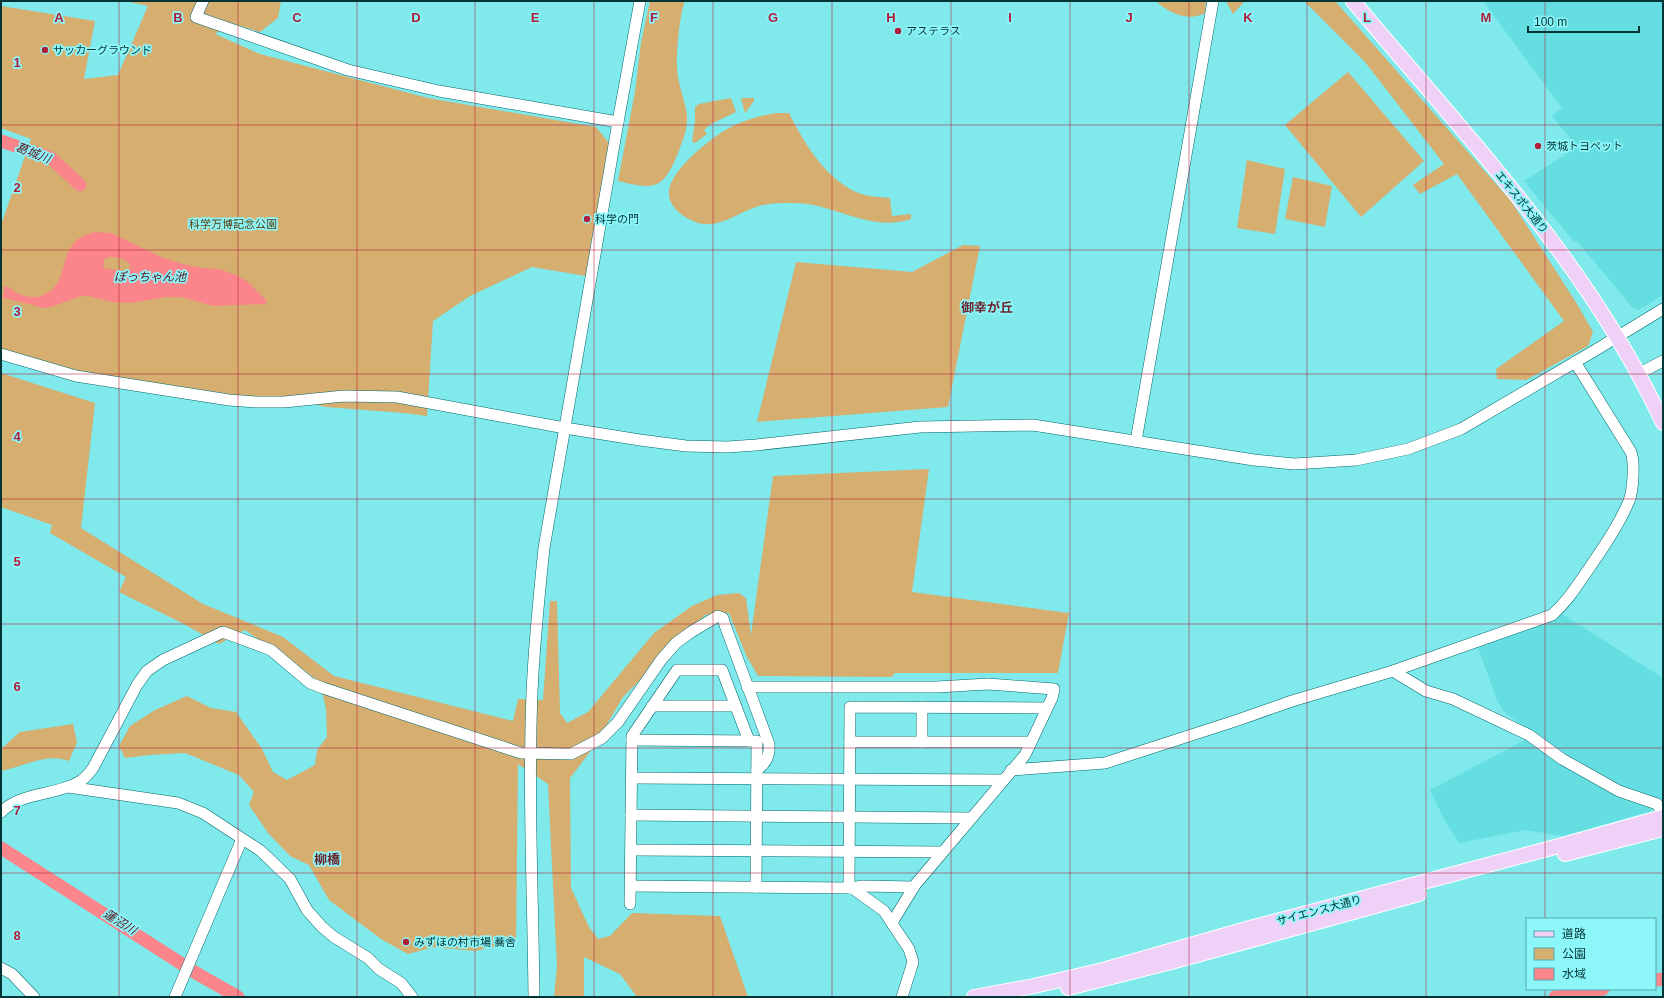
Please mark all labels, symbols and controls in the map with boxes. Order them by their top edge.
scale bar [1528,8,1639,34]
text: A [54,10,64,25]
text: B [173,10,183,25]
text: C [292,10,302,25]
text: D [411,10,421,25]
text: E [531,10,540,25]
text: F [650,10,658,25]
text: G [768,10,778,25]
text: H [886,10,896,25]
text: I [1008,10,1012,25]
text: J [1125,10,1133,25]
text: K [1243,10,1253,25]
text: L [1363,10,1371,25]
text: M [1481,10,1491,25]
text: 100 m [1534,15,1567,29]
place label: アステラス [906,25,961,37]
marker: アステラス [893,26,903,36]
place label: サッカーグラウンド [53,44,152,56]
marker: サッカーグラウンド [40,45,50,55]
text: 1 [13,55,21,70]
water label: 葛城川 [14,140,54,167]
place label: 茨城トヨペット [1546,140,1623,152]
marker: 茨城トヨペット [1533,141,1543,151]
street label: エキスポ大通り [1493,168,1551,236]
text: 2 [13,180,21,195]
place label: 科学の門 [595,213,639,225]
marker: 科学の門 [582,214,592,224]
park label: 科学万博記念公園 [189,218,277,230]
water label: ぽっちゃん池 [114,270,187,284]
district label: 御幸が丘 [961,300,1013,315]
text: 3 [13,304,21,319]
text: 4 [13,429,21,444]
text: 5 [13,554,21,569]
text: 6 [13,679,21,694]
text: 7 [13,803,21,818]
district label: 柳橋 [314,852,340,867]
street label: サイエンス大通り [1275,893,1363,927]
water label: 蓮沼川 [101,907,141,939]
legend [1526,918,1656,990]
text: 道路 [1562,927,1586,941]
text: 8 [13,928,21,943]
place label: みずほの村市場 蕎舎 [414,936,516,948]
marker: みずほの村市場 蕎舎 [401,937,411,947]
text: 公園 [1562,947,1586,961]
text: 水域 [1562,967,1586,981]

